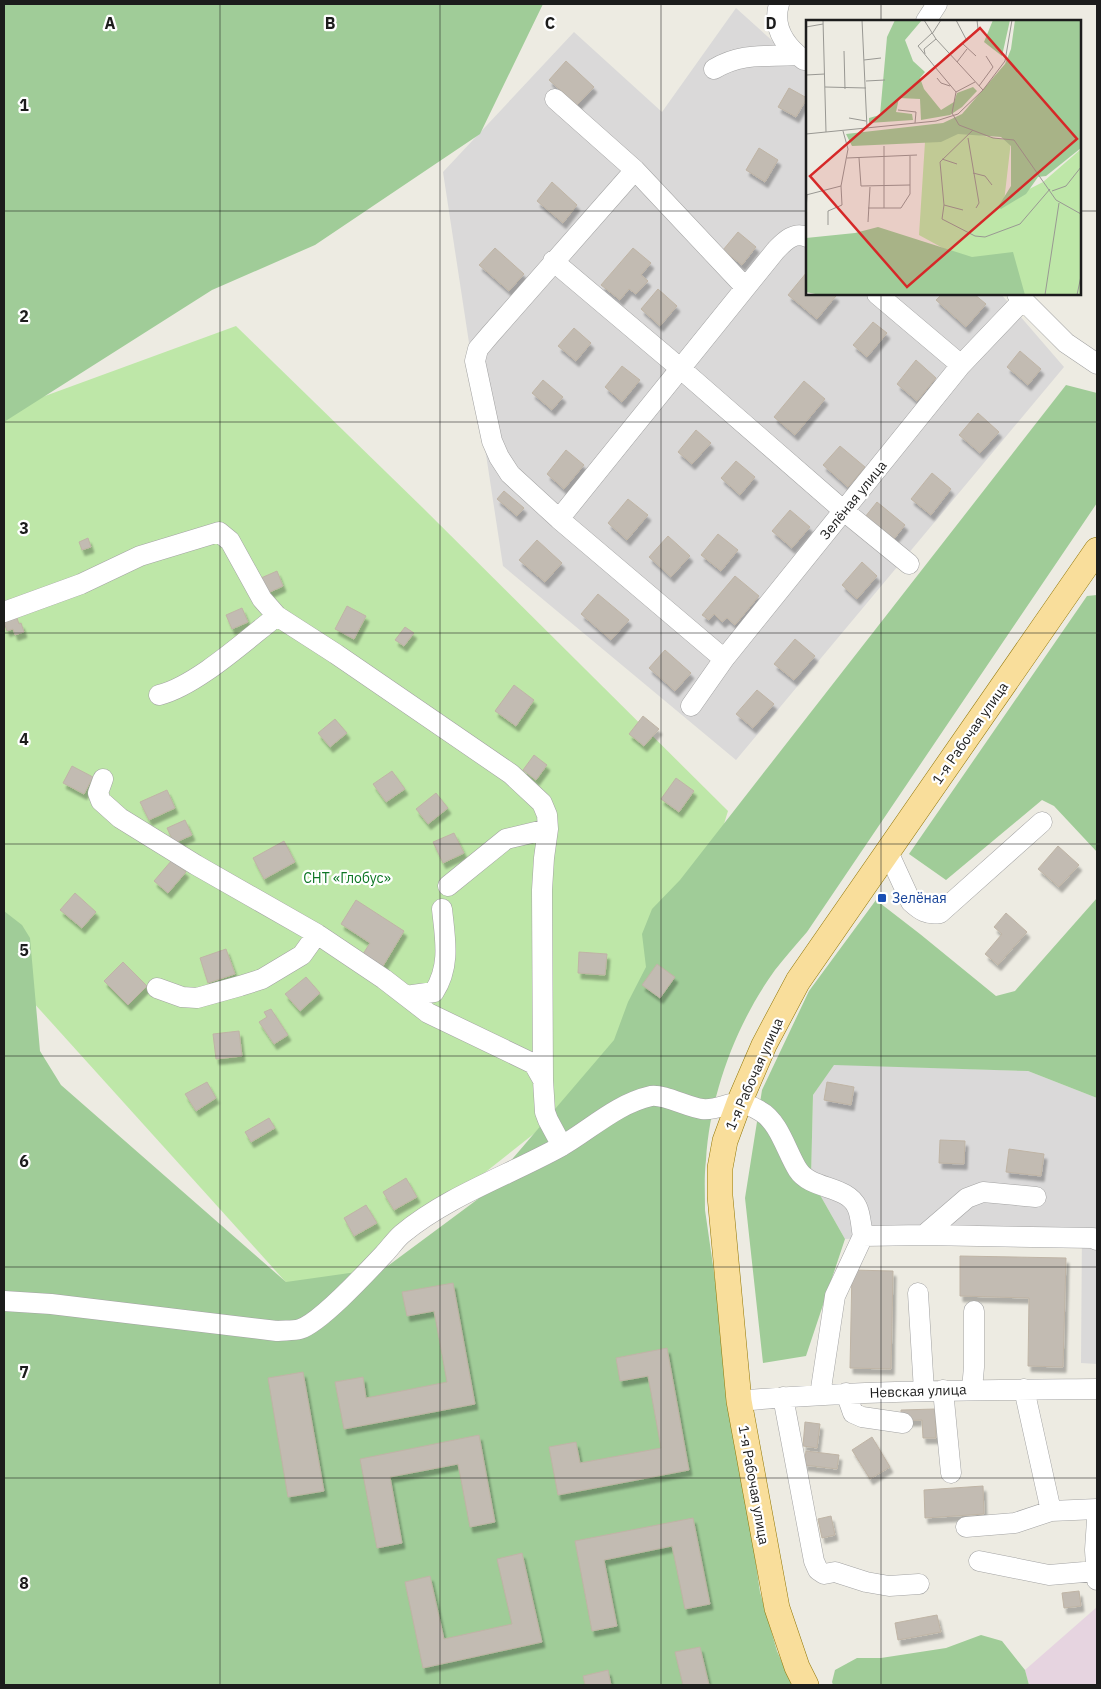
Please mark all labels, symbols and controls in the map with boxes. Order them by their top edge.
text: A [105,13,116,33]
text: B [325,13,336,33]
text: C [545,13,555,33]
text: D [765,13,777,33]
inset map [806,20,1081,295]
text: 1 [19,95,29,115]
text: 2 [19,306,29,326]
street label: Зелёная улица [816,456,891,543]
text: 3 [19,518,29,538]
street label: 1-я Рабочая улица [928,678,1012,788]
text: 4 [19,729,29,749]
park label: СНТ «Глобус» [303,869,391,887]
place label: Зелёная [892,889,947,907]
marker: Зелёная [876,892,888,904]
text: 5 [19,940,29,960]
street label: 1-я Рабочая улица [721,1015,787,1133]
text: 6 [19,1151,29,1171]
text: 7 [19,1362,29,1382]
street label: Невская улица [869,1380,967,1402]
street label: 1-я Рабочая улица [735,1424,773,1547]
text: 8 [19,1573,29,1593]

